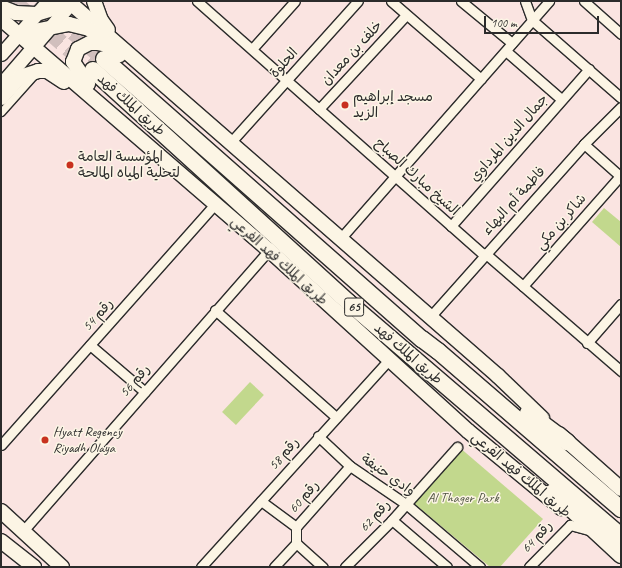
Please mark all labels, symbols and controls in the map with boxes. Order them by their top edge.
scale bar [486,8,601,34]
text: 100 m [491,15,517,31]
street label: خلف بن معدان [318,17,386,89]
street label: الحلوة [266,45,302,81]
street label: طريق الملك فهد [94,70,168,140]
place label: مسجد إبراهيم الزيد [353,89,433,122]
street label: جمال الدين المرداوي [466,91,552,185]
marker: مسجد إبراهيم الزيد [340,100,350,110]
street label: الشيخ مبارك الصباح [371,135,463,219]
place label: المؤسسة العامة لتحلية المياه المالحة [78,149,180,182]
marker: المؤسسة العامة لتحلية المياه المالحة [65,160,75,170]
street label: فاطمة أم البهاء [479,163,549,239]
street label: شاكر بن مكي [532,191,590,253]
street label: طريق الملك فهد الفرعي [227,213,331,309]
street label: رقم 54 [79,295,117,335]
road number: 65 [344,296,364,318]
street label: طريق الملك فهد [370,320,446,388]
street label: رقم 56 [116,361,154,401]
place label: Hyatt Regency Riyadh Olaya [53,424,122,456]
street label: طريق الملك فهد الفرعي [468,429,574,521]
street label: رقم 58 [265,434,303,474]
marker: Hyatt Regency Riyadh Olaya [40,435,50,445]
street label: وادي حنيفة [358,450,418,500]
street label: رقم 60 [285,477,323,517]
park label: Al Thager Park [427,490,499,506]
street label: رقم 62 [356,496,394,536]
street label: رقم 64 [518,517,556,557]

